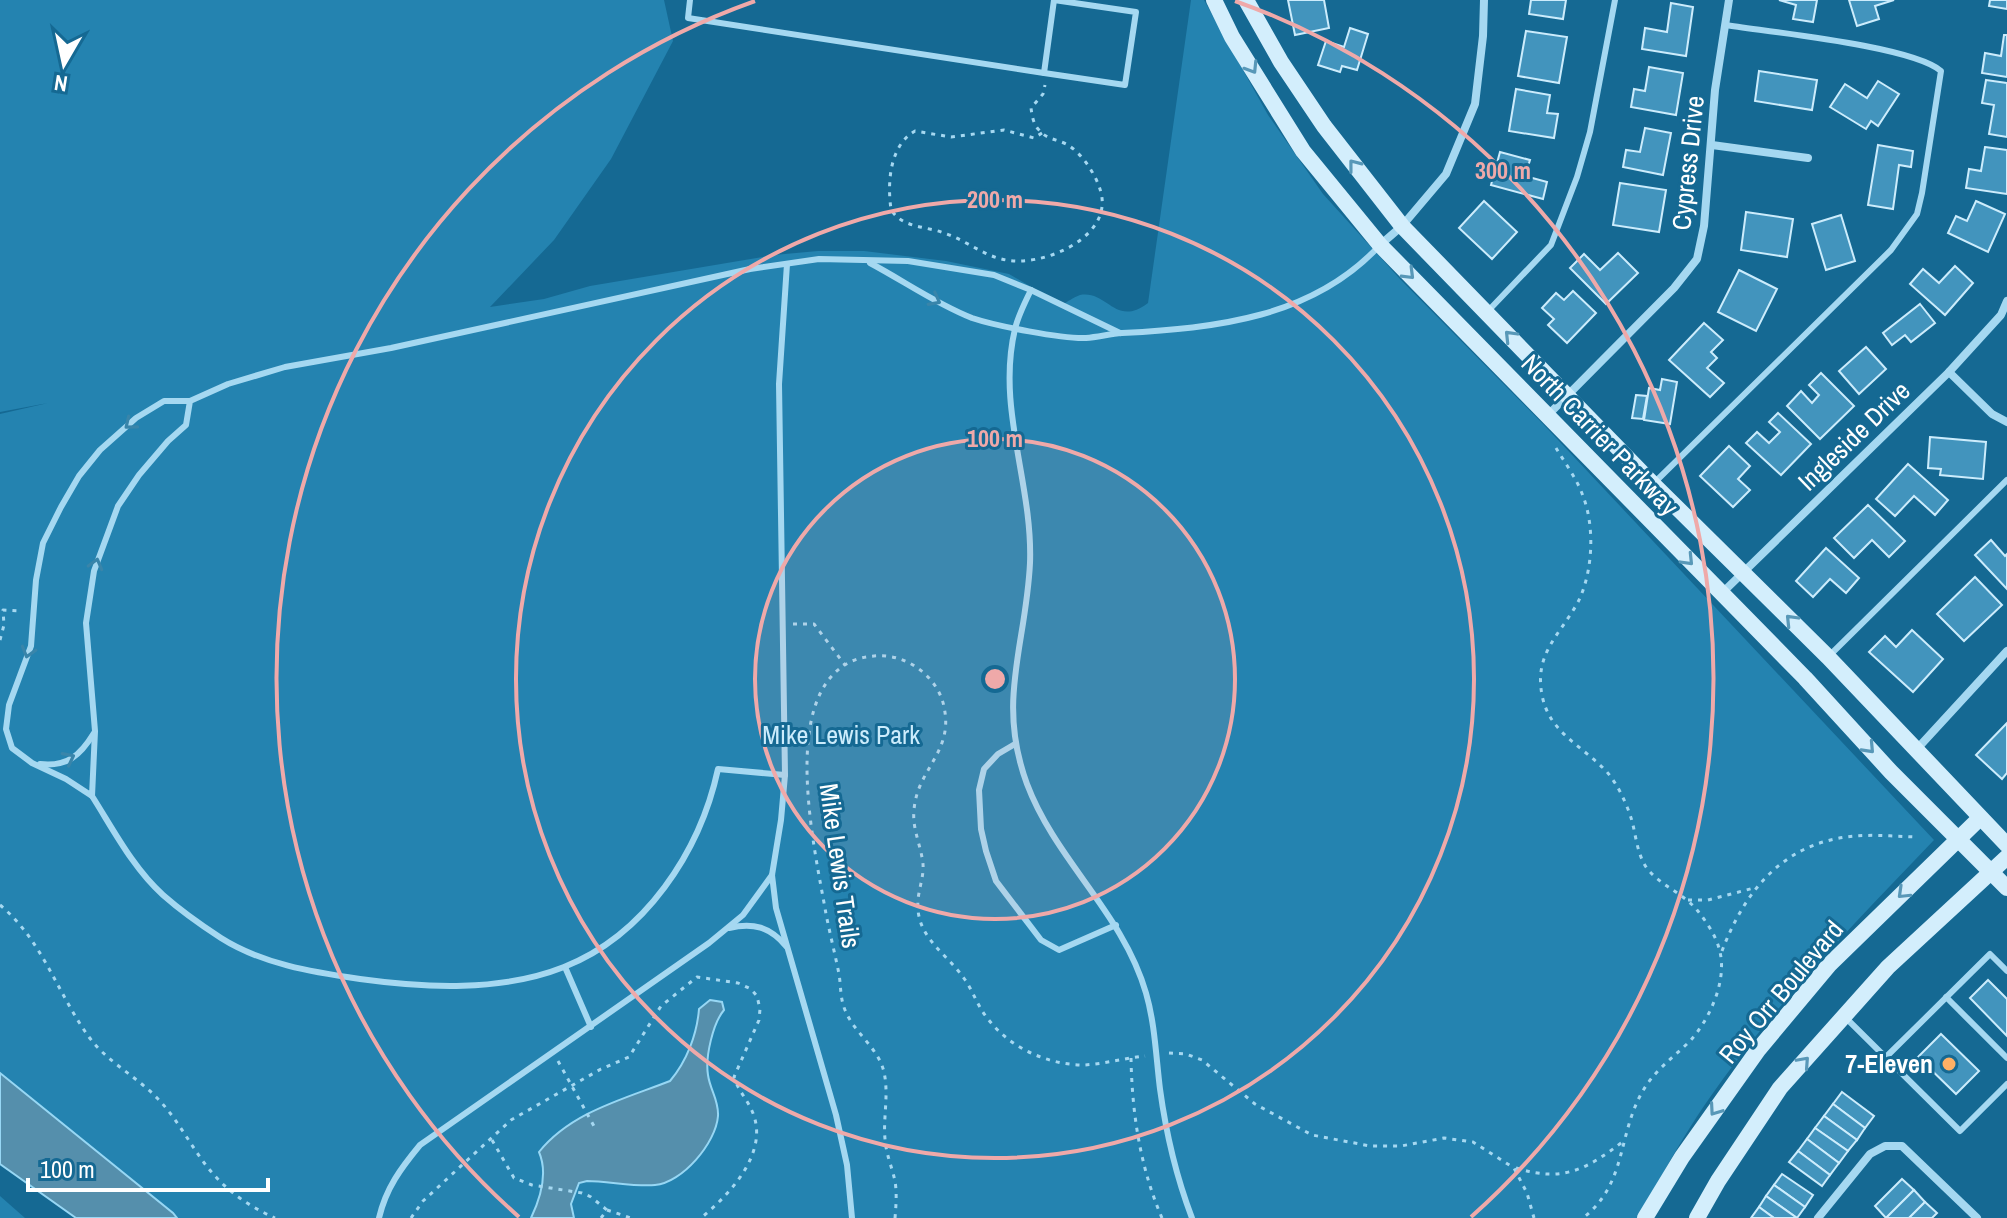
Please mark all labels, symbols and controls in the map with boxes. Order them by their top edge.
north arrow [24,24,104,104]
one-way arrow [1242,59,1257,74]
text: N [52,68,70,100]
street label: Cypress Drive [1663,94,1712,232]
text: 300 m [1475,154,1531,186]
one-way arrow [1350,159,1364,174]
text: 200 m [967,183,1023,215]
one-way arrow [1400,265,1414,279]
one-way arrow [927,290,942,305]
one-way arrow [1504,331,1519,345]
street label: North Carrier Parkway [1514,346,1687,523]
street label: Ingleside Drive [1790,373,1917,498]
one-way arrow [125,414,139,429]
text: 100 m [967,422,1023,454]
one-way arrow [1679,551,1693,566]
one-way arrow [87,558,104,572]
one-way arrow [1786,615,1801,629]
one-way arrow [21,645,37,659]
centre of rings [981,665,1009,693]
park label: Mike Lewis Park [762,717,920,752]
one-way arrow [1859,738,1873,753]
one-way arrow [61,753,75,768]
street label: Mike Lewis Trails [812,781,869,951]
one-way arrow [1898,884,1912,898]
street label: Roy Orr Boulevard [1710,913,1851,1071]
place label: 7-Eleven [1845,1046,1933,1081]
marker: 7-Eleven [1940,1055,1958,1073]
one-way arrow [1795,1057,1810,1071]
one-way arrow [1710,1101,1725,1116]
scale bar [28,1142,268,1192]
text: 100 m [40,1153,95,1185]

